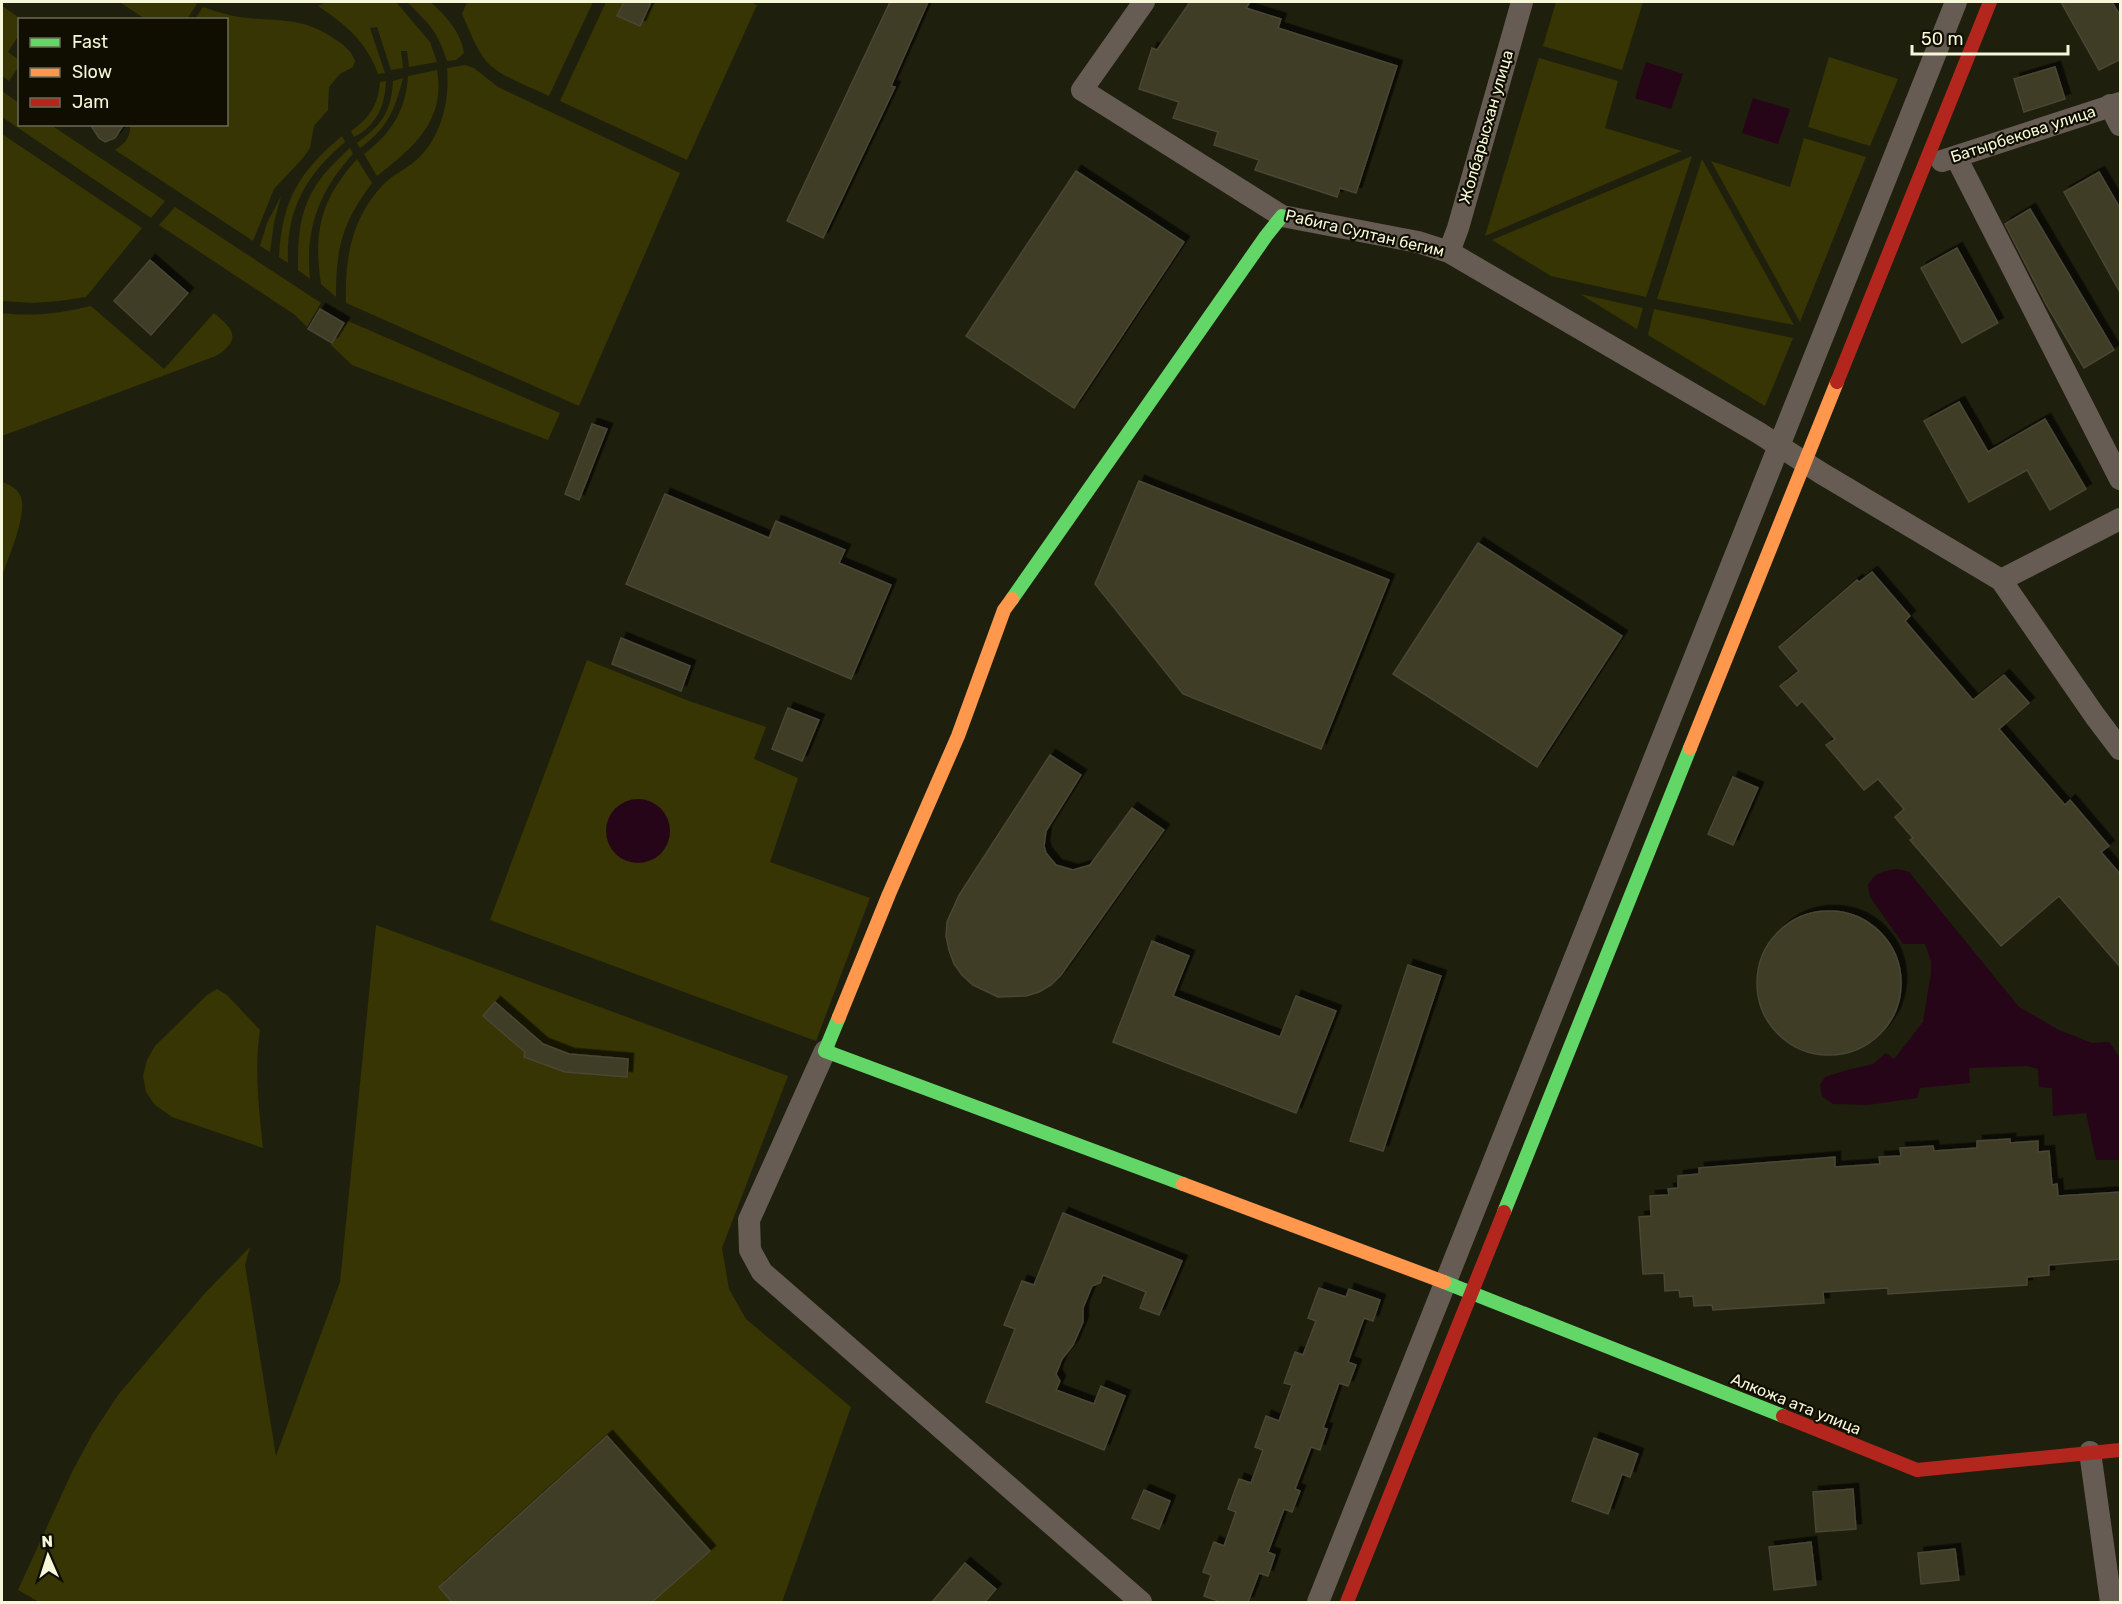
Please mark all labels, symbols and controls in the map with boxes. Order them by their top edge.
legend [18,18,228,126]
scale bar [1912,18,2068,56]
text: 50 m [1921,28,1964,50]
text: Fast [72,31,108,53]
street label: Жолбарысхан улица [1455,48,1517,206]
text: Slow [72,61,112,83]
text: Jam [72,91,109,113]
street label: Батырбекова улица [1948,102,2098,166]
street label: Рабига Султан бегим [1284,205,1446,261]
street label: Алкожа ата улица [1728,1369,1864,1439]
north arrow [18,1526,78,1586]
text: N [41,1532,53,1551]

